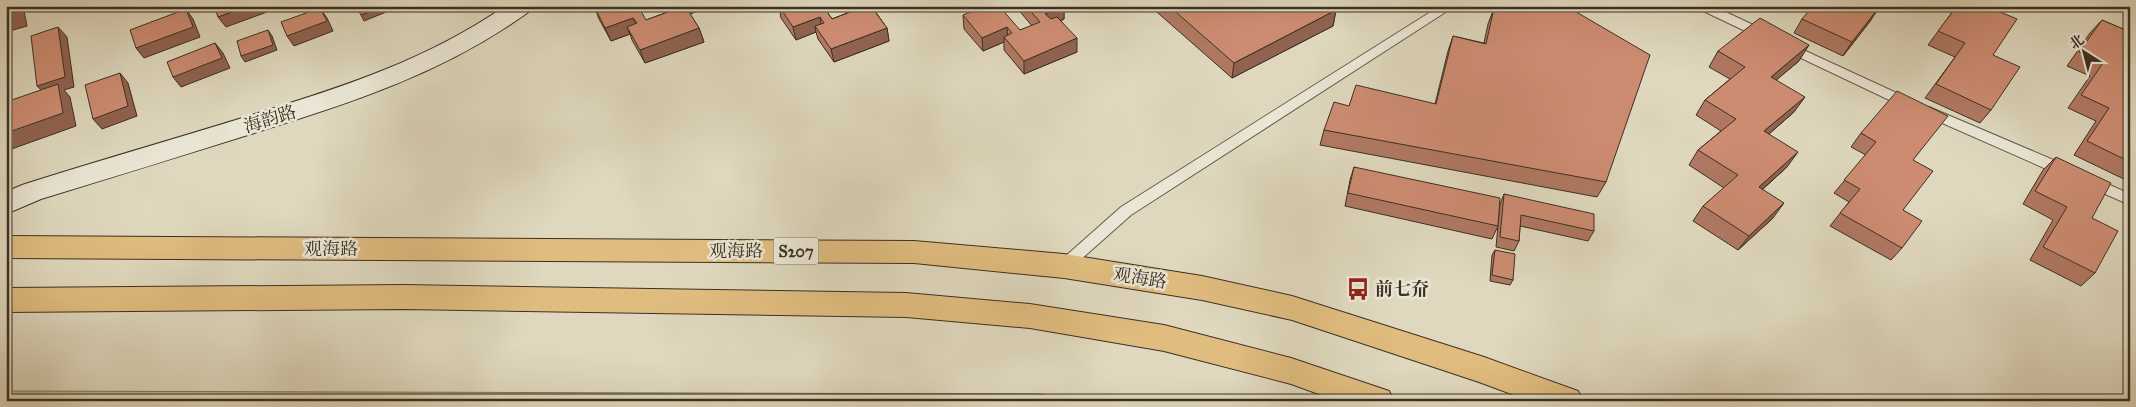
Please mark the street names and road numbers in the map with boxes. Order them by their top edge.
street label: 海韵路 [241,101,299,137]
street label: 观海路 [304,238,358,260]
road number: S207 [774,238,818,264]
street label: 观海路 [709,240,763,262]
street label: 观海路 [1112,263,1168,293]

